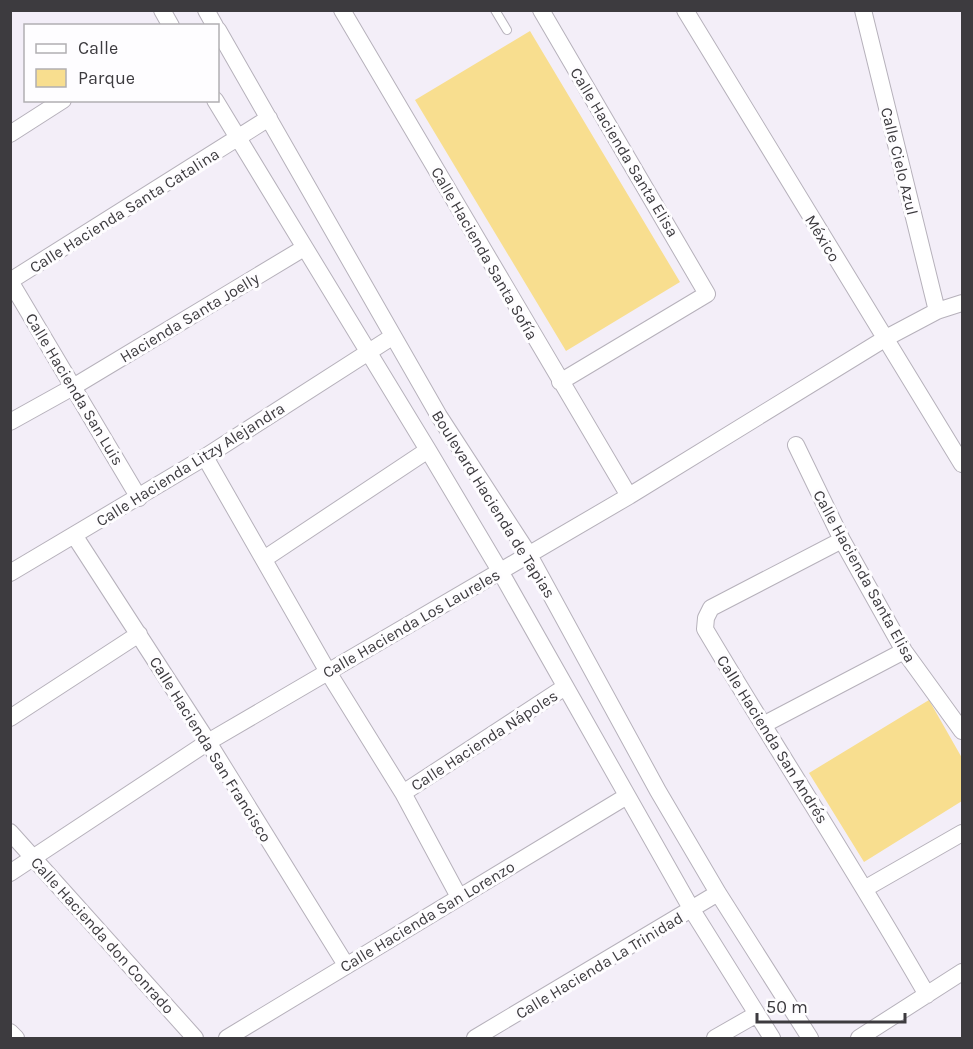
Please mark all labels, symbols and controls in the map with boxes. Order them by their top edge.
legend [24,24,219,102]
text: Calle [78,37,118,59]
street label: Calle Hacienda Santa Elisa [566,64,683,240]
text: Parque [78,67,135,89]
street label: Calle Cielo Azul [877,105,922,217]
street label: Calle Hacienda Santa Catalina [26,144,223,277]
street label: Calle Hacienda Santa Sofía [427,163,542,343]
street label: México [801,211,844,265]
street label: Hacienda Santa Joelly [116,268,263,367]
street label: Calle Hacienda San Luis [22,310,128,469]
street label: Calle Hacienda Litzy Alejandra [93,398,288,530]
street label: Boulevard Hacienda de Tapias [428,407,559,602]
street label: Calle Hacienda Santa Elisa [809,487,920,666]
street label: Calle Hacienda Los Laureles [319,565,503,682]
street label: Calle Hacienda San Andrés [713,652,832,827]
street label: Calle Hacienda San Francisco [146,653,276,845]
street label: Calle Hacienda Nápoles [407,686,561,795]
street label: Calle Hacienda don Conrado [27,853,178,1018]
street label: Calle Hacienda San Lorenzo [337,857,518,976]
street label: Calle Hacienda La Trinidad [512,908,686,1023]
scale bar [757,986,906,1024]
text: 50 m [766,996,808,1018]

